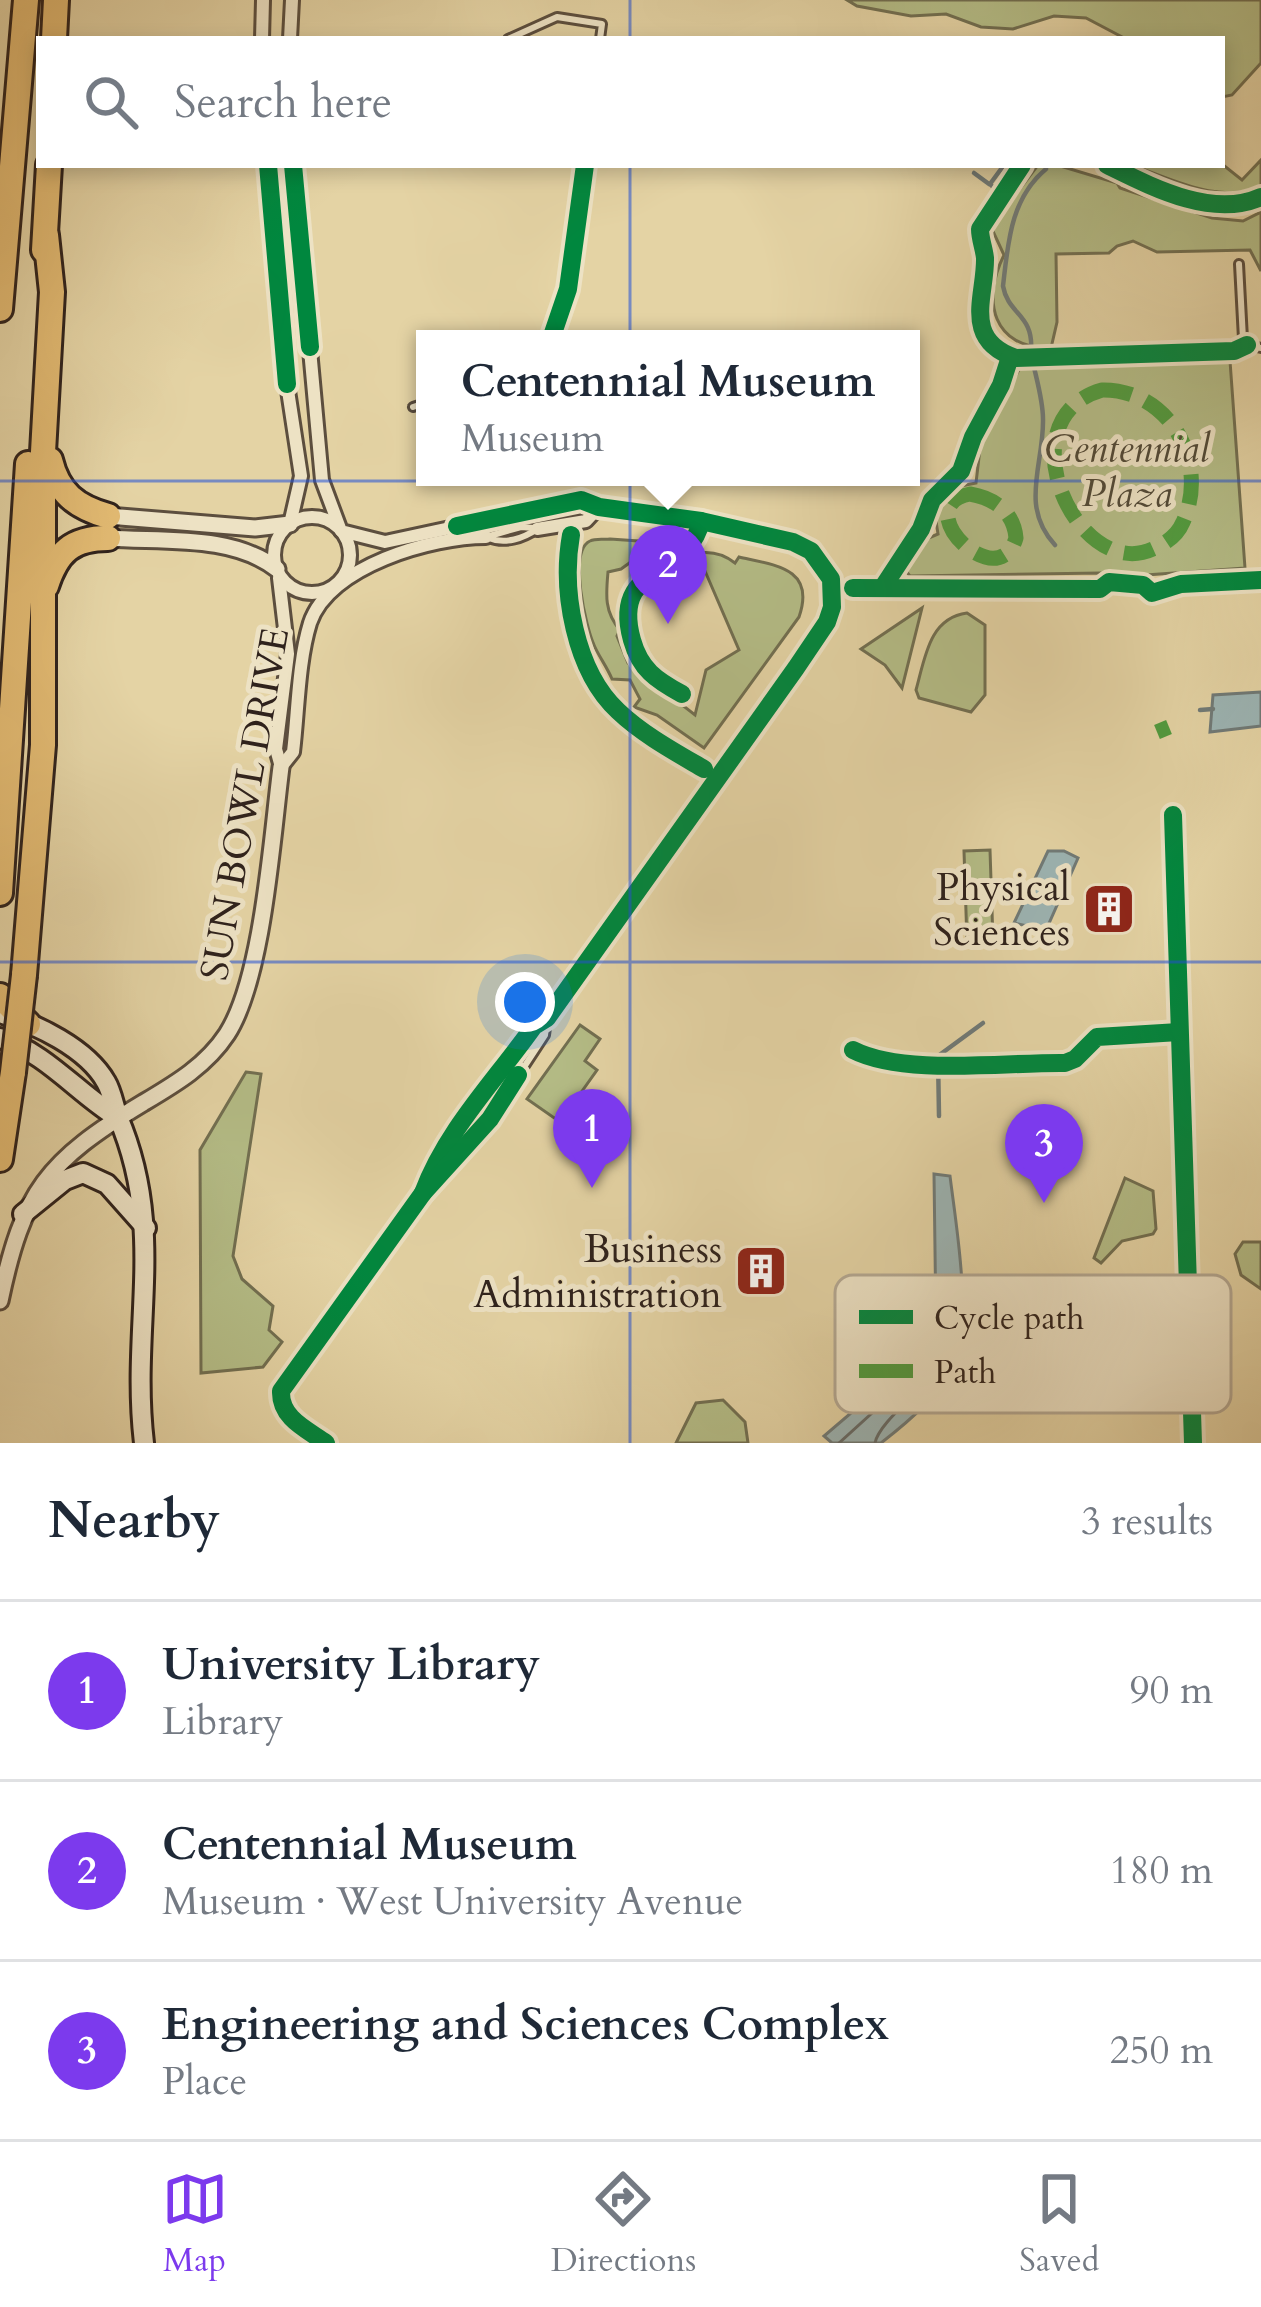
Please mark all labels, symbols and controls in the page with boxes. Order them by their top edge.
search box [36,36,1225,168]
icon: search [78,69,144,135]
text: Search here [174,72,392,133]
popup [416,330,920,486]
text: Centennial Museum [461,351,875,412]
text: Museum [461,412,604,465]
park label: Centennial Plaza [1044,422,1211,520]
pin: 2 [629,525,707,624]
street label: SUN BOWL DRIVE [188,623,302,985]
place label: Physical Sciences [933,861,1070,959]
building icon: Physical Sciences [1081,881,1137,937]
your location [495,972,555,1032]
pin: 1 [553,1089,631,1188]
pin: 3 [1005,1104,1083,1203]
place label: Business Administration [473,1223,722,1321]
building icon: Business Administration [733,1243,789,1299]
legend [835,1275,1231,1413]
text: Cycle path [934,1296,1084,1341]
text: Path [934,1350,996,1395]
text: Nearby [48,1486,220,1556]
text: 3 results [1081,1495,1213,1548]
text: University Library [162,1634,540,1695]
text: 1 [77,1664,97,1717]
text: 90 m [1130,1664,1213,1717]
text: Library [162,1695,283,1748]
text: Centennial Museum [162,1814,576,1875]
text: 2 [77,1844,97,1897]
text: 180 m [1110,1844,1213,1897]
text: Museum · West University Avenue [162,1875,743,1928]
text: Engineering and Sciences Complex [162,1994,889,2055]
text: 3 [77,2024,97,2077]
text: 250 m [1110,2024,1213,2077]
text: Place [162,2055,247,2108]
tab: Map [162,2166,228,2283]
tab: Directions [551,2166,696,2283]
tab: Saved [1019,2166,1099,2283]

